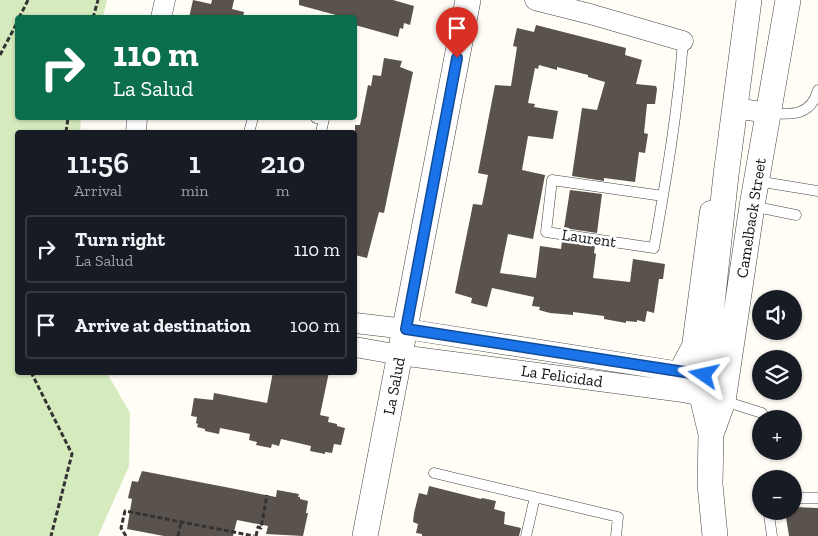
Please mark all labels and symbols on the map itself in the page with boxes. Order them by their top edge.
pin [436,7,478,58]
street label: Camelback Street [732,156,770,279]
street label: Laurent [561,225,617,251]
position arrow [677,348,729,400]
street label: La Salud [379,355,409,416]
street label: La Felicidad [520,361,604,391]

